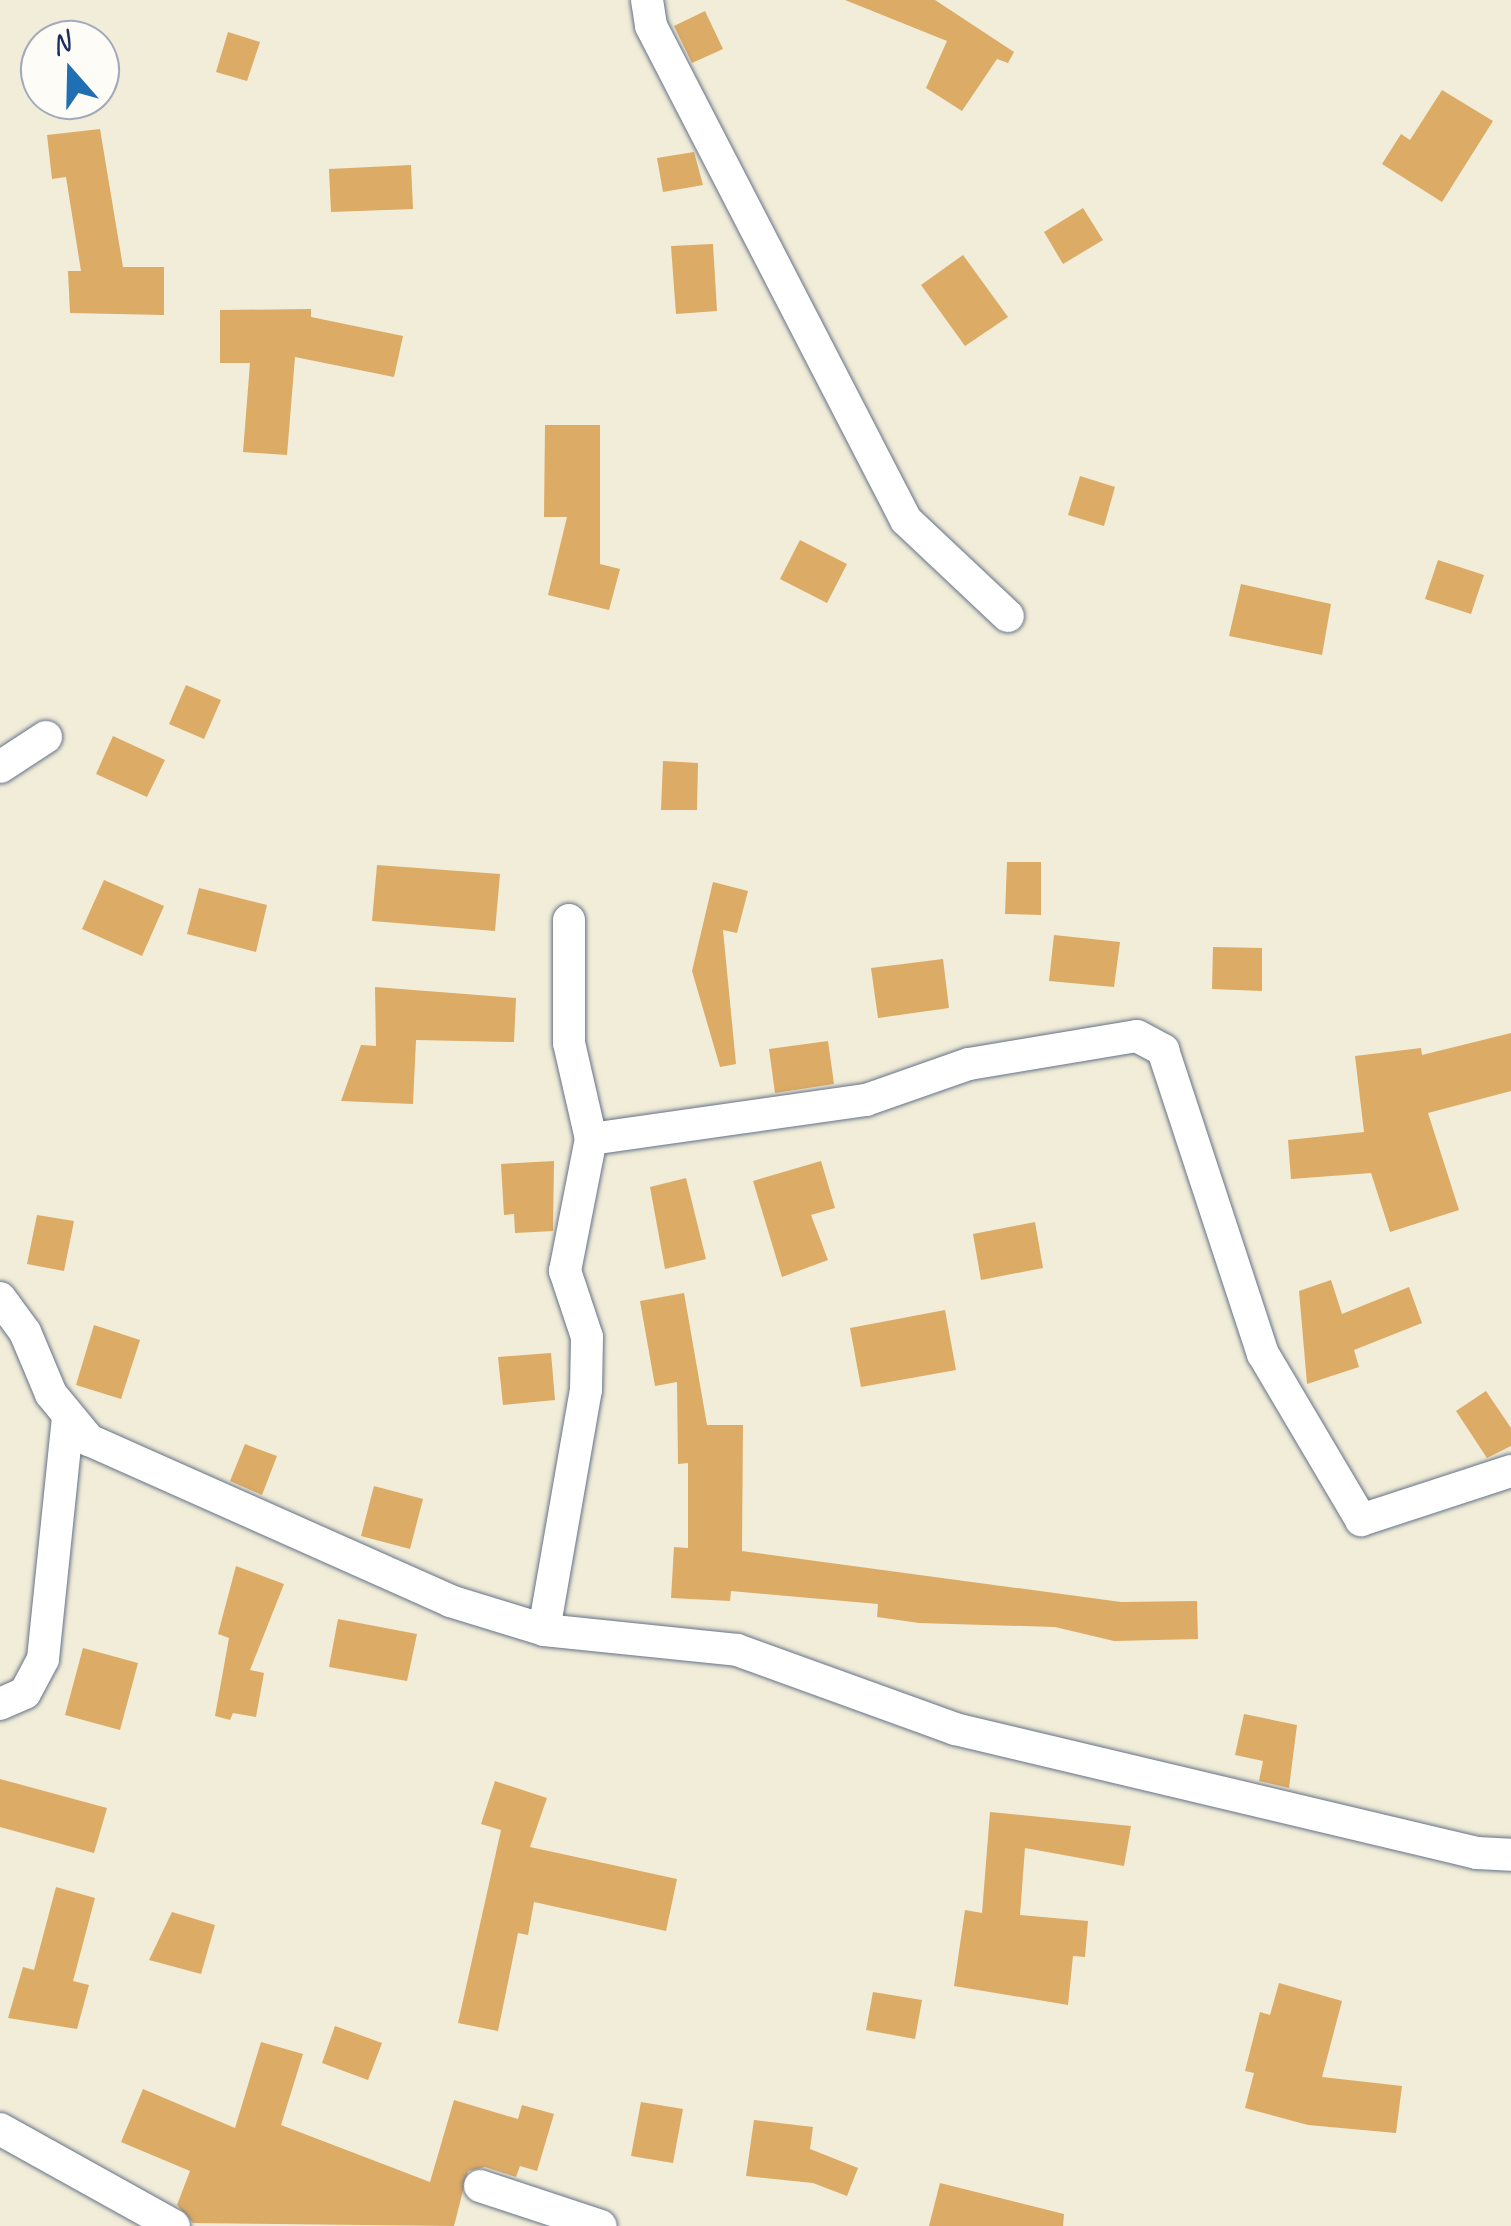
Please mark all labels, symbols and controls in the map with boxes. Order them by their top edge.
north arrow [20,20,120,120]
text: N [46,24,74,63]

